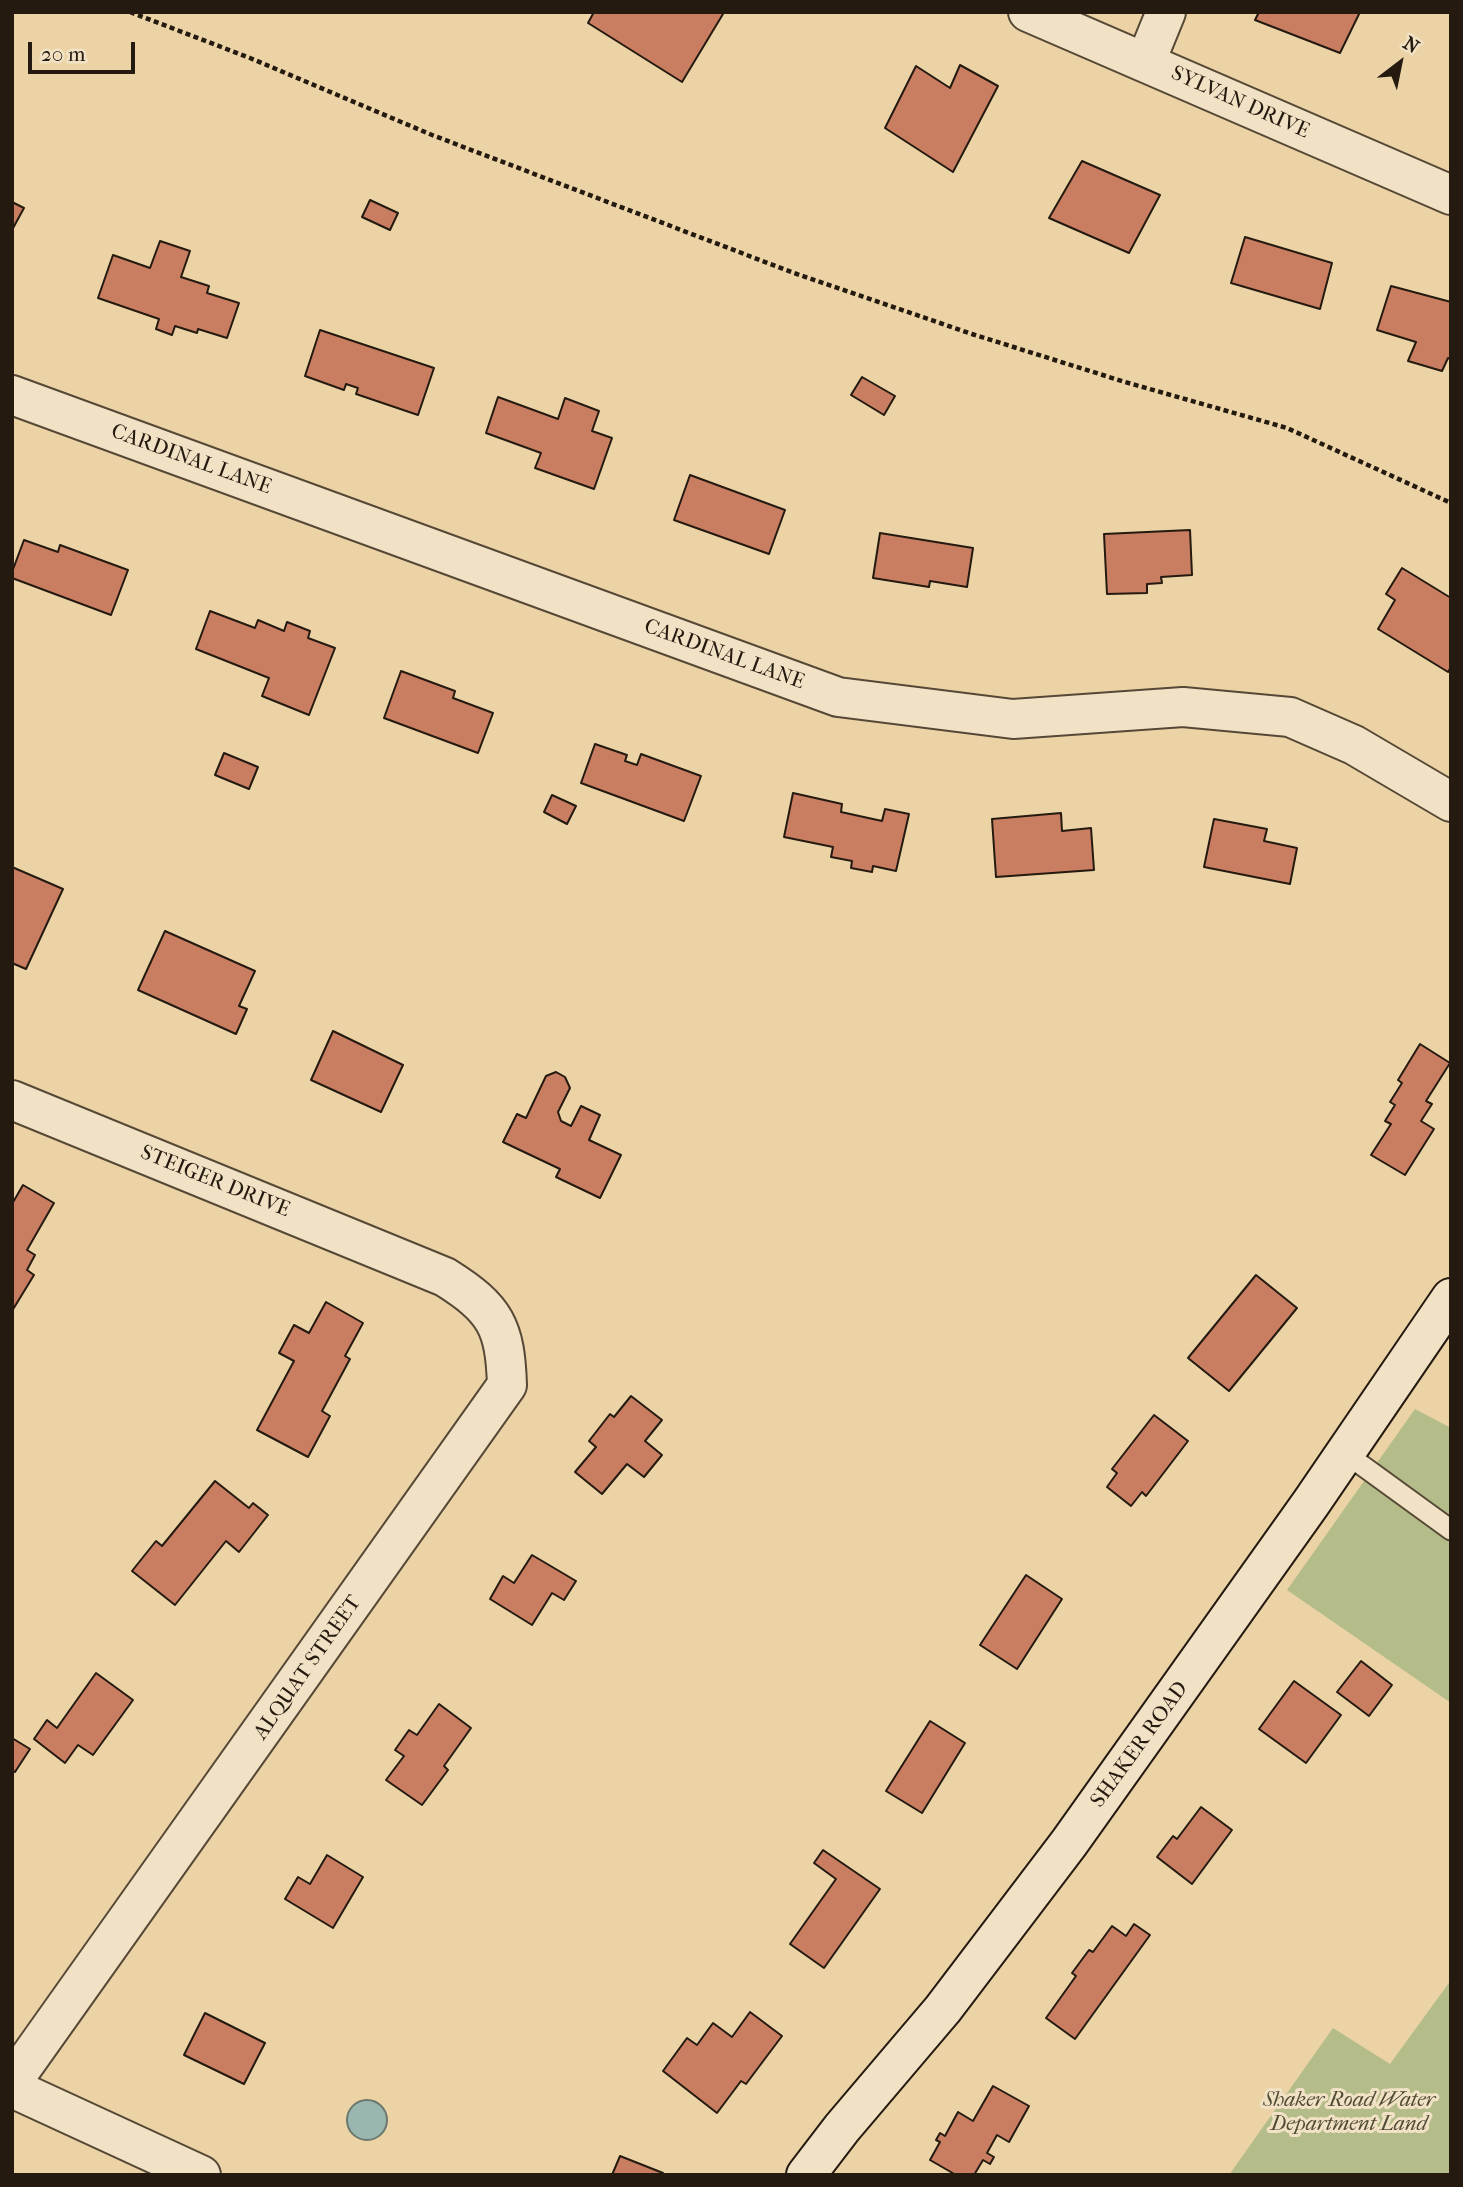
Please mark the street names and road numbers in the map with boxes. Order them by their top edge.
street label: SYLVAN DRIVE [1167,61,1313,145]
street label: CARDINAL LANE [107,419,275,501]
street label: CARDINAL LANE [640,614,808,696]
street label: STEIGER DRIVE [137,1141,293,1223]
street label: ALQUAT STREET [249,1591,367,1745]
street label: SHAKER ROAD [1086,1677,1194,1813]

